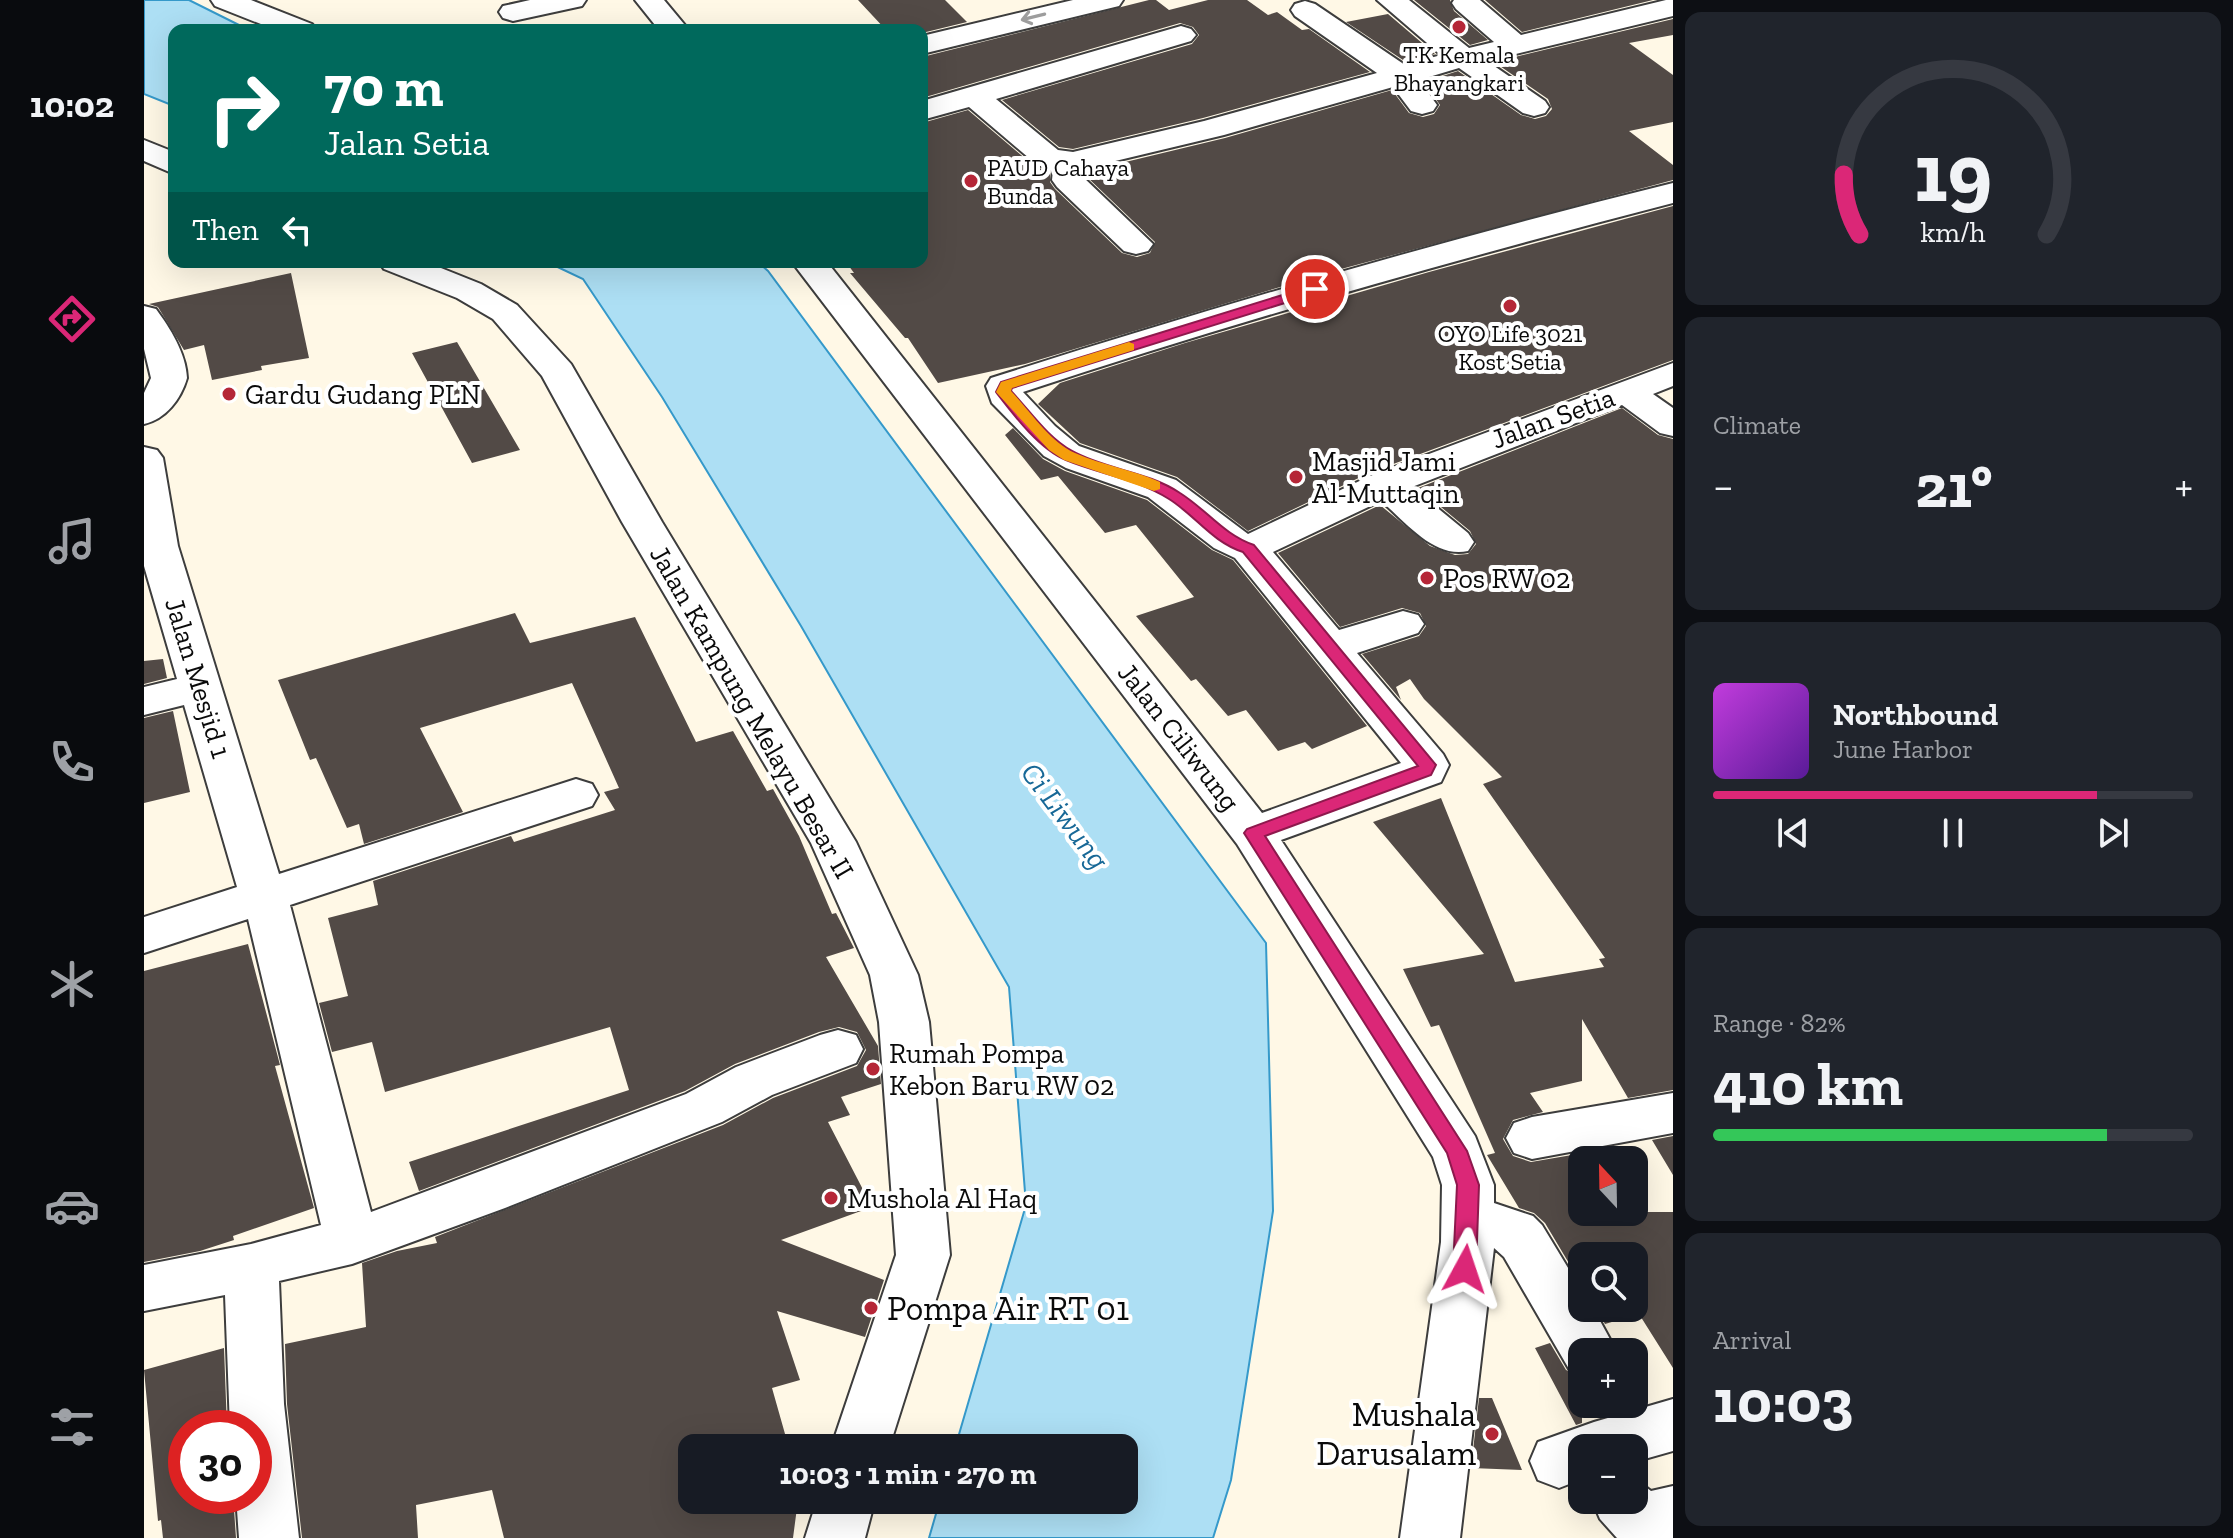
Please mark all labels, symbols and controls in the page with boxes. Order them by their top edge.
one-way arrow [1021,11,1046,26]
marker: TK Kemala Bhayangkari [1450,18,1468,36]
place label: TK Kemala Bhayangkari [1394,40,1525,97]
text: 70 m [324,53,444,120]
icon: right [192,56,296,160]
text: 10:02 [30,83,114,126]
text: Jalan Setia [324,121,490,164]
text: 19 [1914,121,1992,221]
place label: PAUD Cahaya Bunda [987,153,1130,210]
marker: PAUD Cahaya Bunda [962,172,980,190]
icon: left [275,208,319,252]
text: Then [192,212,259,248]
text: km/h [1920,215,1986,249]
pin [1281,255,1349,323]
icon: arrive [1293,267,1337,311]
icon: directions [44,291,100,347]
marker: OYO Life 3021 Kost Setia [1501,297,1519,315]
place label: OYO Life 3021 Kost Setia [1438,319,1582,376]
place label: Gardu Gudang PLN [245,378,481,411]
street label: Jalan Setia [1487,380,1620,456]
marker: Gardu Gudang PLN [220,385,238,403]
text: Climate [1713,409,1801,441]
place label: Masjid Jami Al-Muttaqin [1312,445,1459,510]
text: 21° [1915,450,1993,522]
text: − [1713,459,1734,512]
text: + [2174,459,2193,512]
marker: Masjid Jami Al-Muttaqin [1287,468,1305,486]
icon: music [44,513,100,569]
street label: Jalan Kampung Melayu Besar II [643,540,861,884]
place label: Pos RW 02 [1443,562,1570,595]
marker: Pos RW 02 [1418,569,1436,587]
street label: Jalan Mesjid 1 [158,594,238,762]
street label: Jalan Ciliwung [1111,657,1247,817]
text: Northbound [1833,697,1998,733]
text: June Harbor [1833,733,1973,765]
icon: phone [44,734,100,790]
water label: Ci Liwung [1013,756,1117,877]
icon: previous [1771,811,1815,855]
icon: pause [1931,811,1975,855]
icon: next [2091,811,2135,855]
icon: climate [44,956,100,1012]
text: Range · 82% [1713,1007,1846,1039]
place label: Rumah Pompa Kebon Baru RW 02 [889,1037,1114,1102]
text: 410 km [1713,1048,1903,1120]
marker: Rumah Pompa Kebon Baru RW 02 [864,1060,882,1078]
north arrow [1568,1146,1648,1226]
map controls [1568,1146,1648,1514]
icon: car [44,1178,100,1234]
place label: Mushola Al Haq [847,1182,1037,1215]
marker: Mushola Al Haq [822,1189,840,1207]
position arrow [1423,1227,1507,1311]
button: search [1568,1242,1648,1322]
place label: Pompa Air RT 01 [887,1288,1129,1329]
marker: Pompa Air RT 01 [862,1299,880,1317]
text: Arrival [1713,1324,1791,1356]
button: + [1568,1338,1648,1418]
text: 10:03 [1713,1365,1853,1437]
place label: Mushala Darusalam [1316,1394,1477,1474]
icon: filters [44,1399,100,1455]
speed limit sign: 30 [168,1410,272,1514]
marker: Mushala Darusalam [1483,1425,1501,1443]
button: − [1568,1434,1648,1514]
text: 10:03 · 1 min · 270 m [779,1456,1037,1492]

